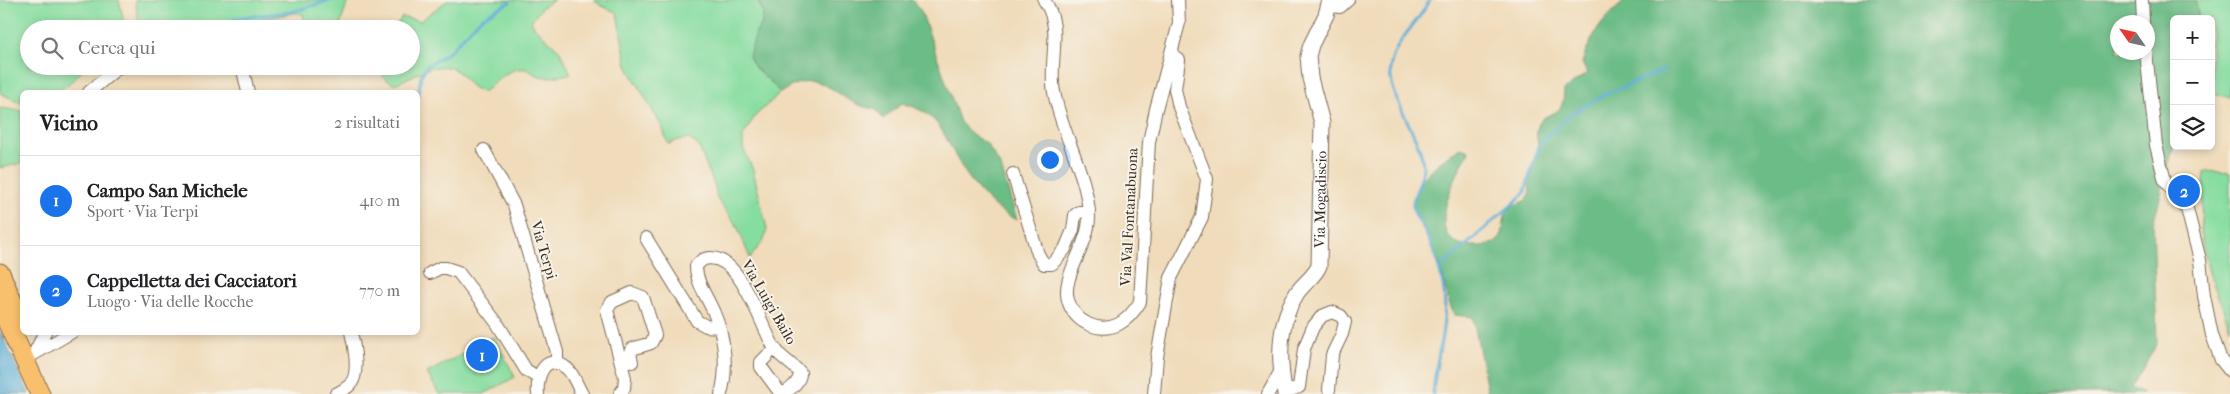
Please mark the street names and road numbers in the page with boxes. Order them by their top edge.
street label: Via Val Fontanabuona [1116,146,1142,288]
street label: Via Mogadiscio [1310,150,1330,249]
street label: Via Terpi [527,218,561,282]
street label: Via Luigi Bailo [737,256,801,348]

